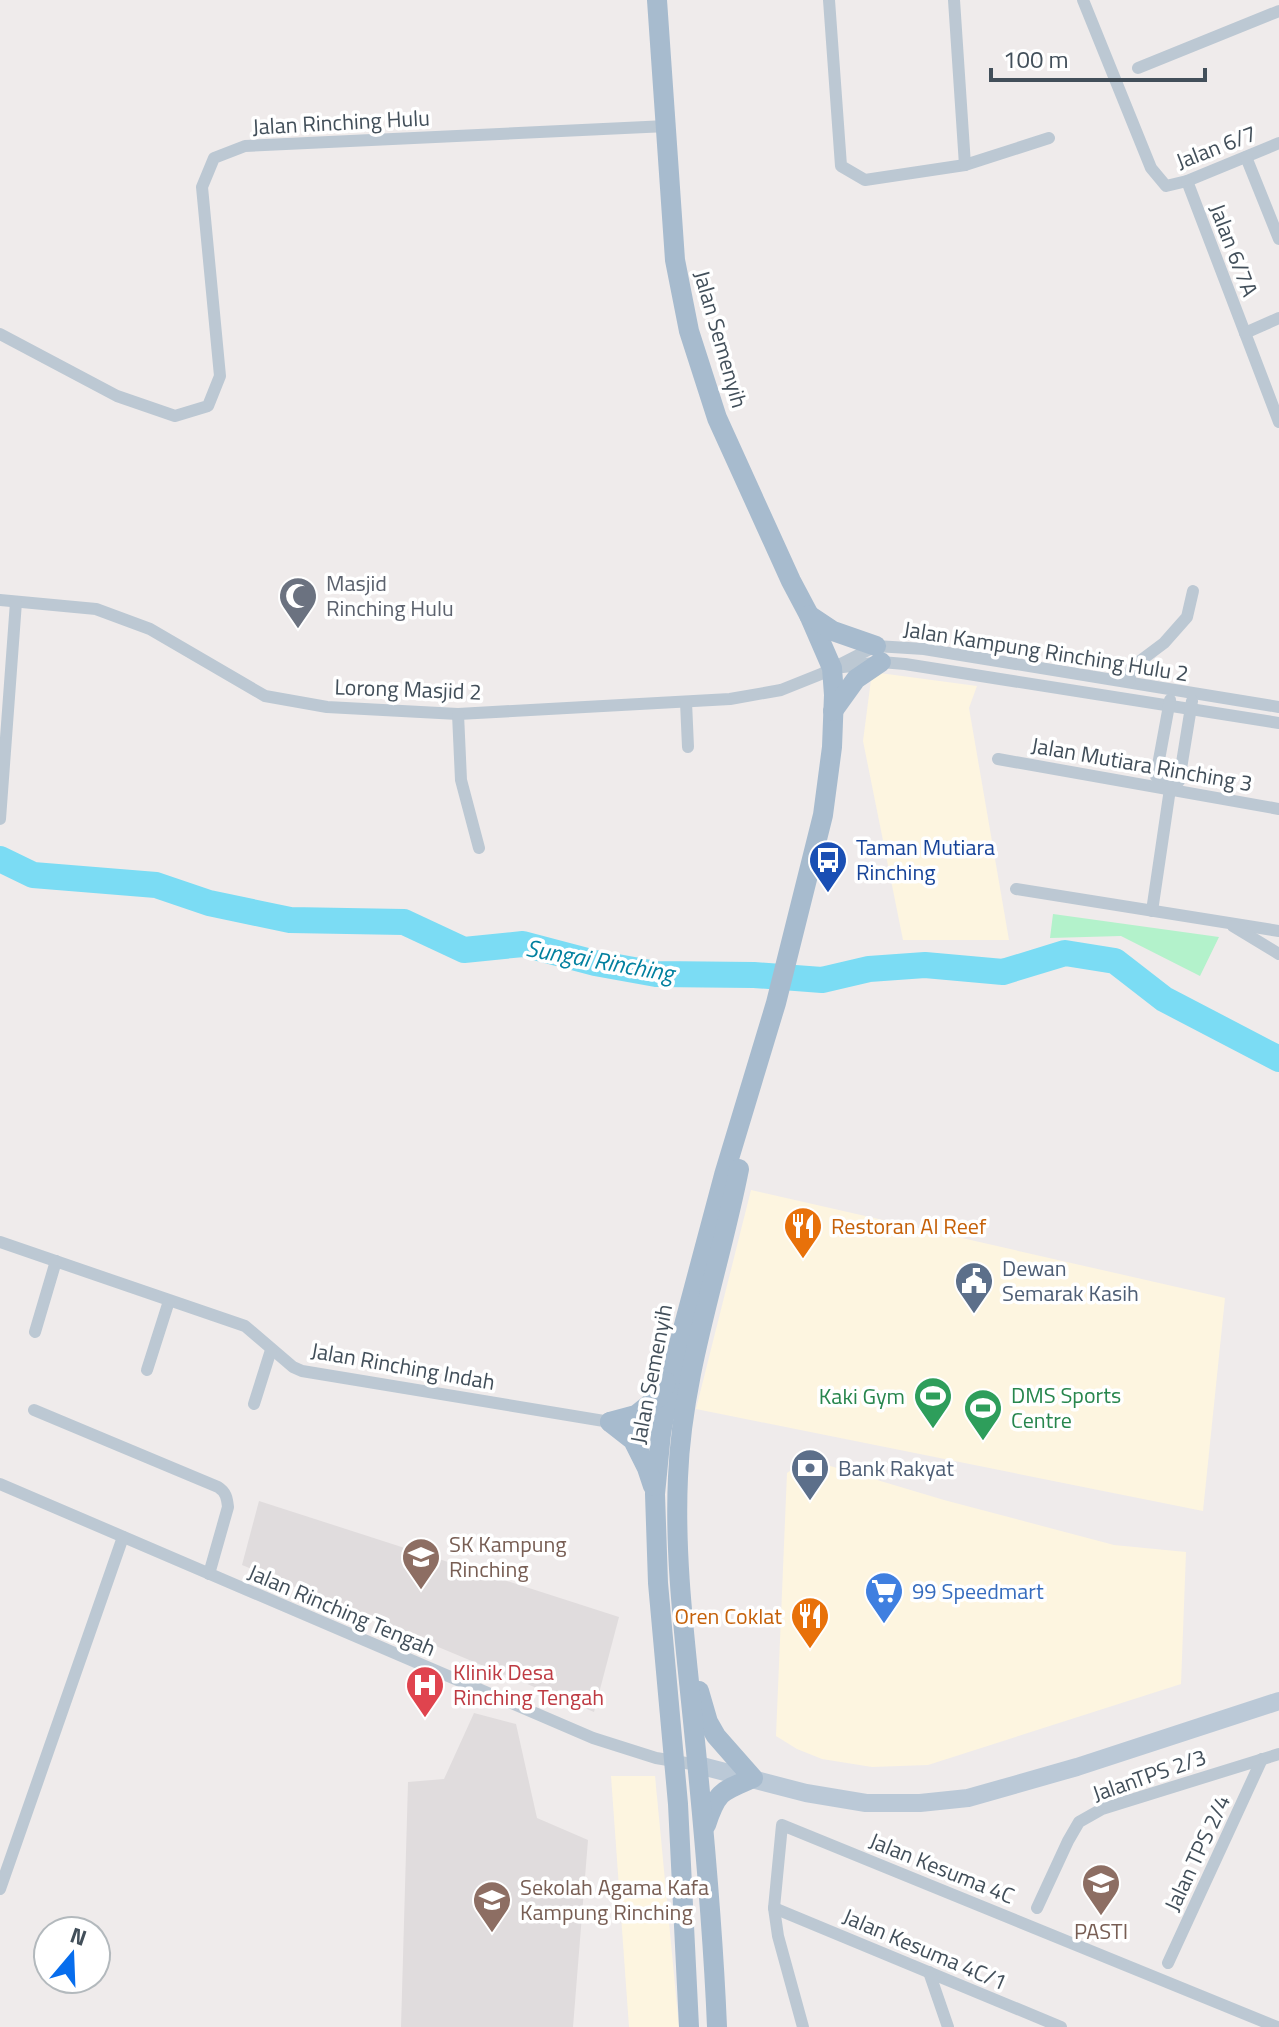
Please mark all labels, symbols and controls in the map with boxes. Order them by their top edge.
scale bar [991,32,1205,82]
text: 100 m [1003,41,1069,77]
street label: Jalan Rinching Hulu [251,100,431,144]
street label: Jalan 6/7 [1171,116,1261,178]
street label: Jalan 6/7A [1201,199,1267,301]
street label: Jalan Semenyih [685,266,757,412]
place label: Masjid Rinching Hulu [326,566,454,625]
mosque icon: Masjid Rinching Hulu [277,575,319,630]
street label: Jalan Kampung Rinching Hulu 2 [901,612,1191,690]
street label: Lorong Masjid 2 [334,669,482,709]
street label: Jalan Mutiara Rinching 3 [1029,728,1255,800]
place label: Taman Mutiara Rinching [856,830,995,889]
bus stop icon: Taman Mutiara Rinching [807,839,849,894]
water label: Sungai Rinching [523,929,680,991]
restaurant icon: Restoran Al Reef [782,1205,824,1260]
place label: Restoran Al Reef [831,1209,987,1243]
place label: Dewan Semarak Kasih [1002,1251,1139,1310]
public building icon: Dewan Semarak Kasih [953,1260,995,1315]
street label: Jalan Semenyih [621,1301,681,1447]
street label: Jalan Rinching Indah [308,1333,498,1399]
sports icon: Kaki Gym [912,1375,954,1430]
place label: DMS Sports Centre [1011,1378,1121,1437]
place label: Kaki Gym [819,1379,905,1413]
sports icon: DMS Sports Centre [962,1387,1004,1442]
bank icon: Bank Rakyat [789,1447,831,1502]
place label: Bank Rakyat [838,1451,954,1485]
place label: SK Kampung Rinching [449,1527,567,1586]
school or university icon: SK Kampung Rinching [400,1536,442,1591]
street label: Jalan Rinching Tengah [243,1555,441,1665]
supermarket icon: 99 Speedmart [863,1570,905,1625]
place label: 99 Speedmart [912,1574,1044,1608]
restaurant icon: Oren Coklat [789,1595,831,1650]
place label: Oren Coklat [675,1599,782,1633]
place label: Klinik Desa Rinching Tengah [453,1655,604,1714]
hospital icon: Klinik Desa Rinching Tengah [404,1664,446,1719]
street label: JalanTPS 2/3 [1088,1740,1210,1810]
street label: Jalan TPS 2/4 [1155,1789,1239,1917]
street label: Jalan Kesuma 4C [864,1823,1020,1913]
school or university icon: PASTI [1080,1862,1122,1917]
place label: Sekolah Agama Kafa Kampung Rinching [520,1870,709,1929]
school or university icon: Sekolah Agama Kafa Kampung Rinching [471,1879,513,1934]
street label: Jalan Kesuma 4C/1 [838,1899,1012,1999]
place label: PASTI [1074,1914,1128,1948]
north arrow [32,1915,112,1995]
text: N [66,1918,91,1955]

